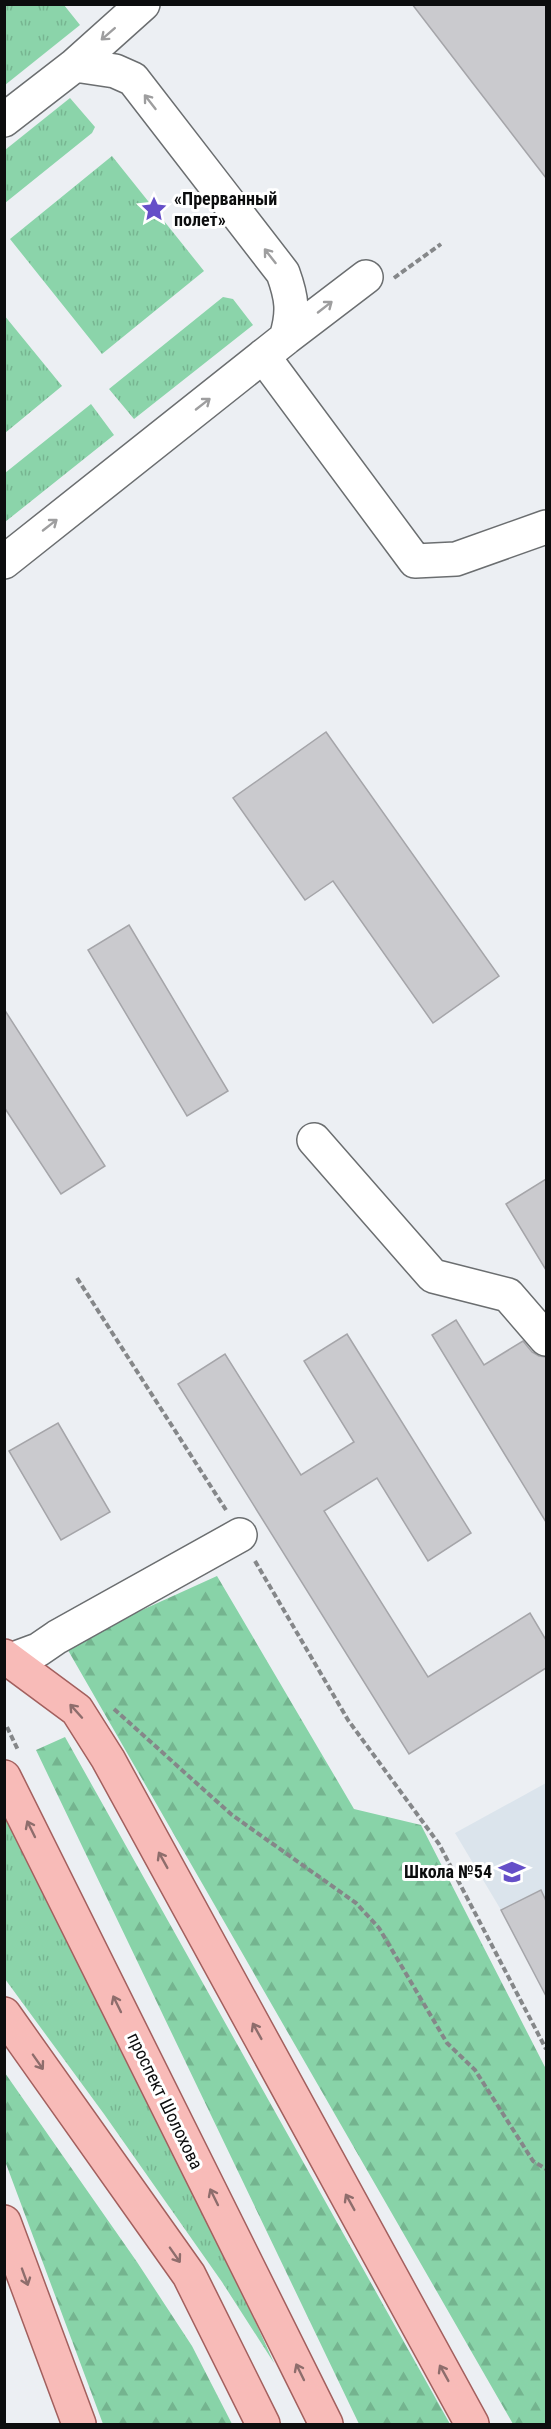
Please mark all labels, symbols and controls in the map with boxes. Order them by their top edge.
one-way arrow [100,27,116,40]
one-way arrow [144,94,157,110]
place label: «Пpepвaнный пoлeт» [174,188,277,230]
place icon: «Пpepвaнный пoлeт» [139,194,169,224]
one-way arrow [263,248,276,264]
one-way arrow [317,301,333,313]
one-way arrow [195,397,211,410]
one-way arrow [42,519,58,532]
one-way arrow [69,1704,83,1719]
one-way arrow [24,1821,36,1839]
one-way arrow [157,1852,169,1869]
school or university icon: Школа №54 [497,1857,527,1887]
place label: Школа №54 [404,1861,492,1882]
one-way arrow [111,1995,123,2013]
one-way arrow [251,2023,263,2040]
street label: проспект Шолохова [123,2029,208,2173]
one-way arrow [32,2053,44,2069]
one-way arrow [207,2189,219,2207]
one-way arrow [344,2194,356,2211]
one-way arrow [169,2247,181,2263]
one-way arrow [20,2267,31,2286]
one-way arrow [294,2364,306,2382]
one-way arrow [438,2365,450,2382]

